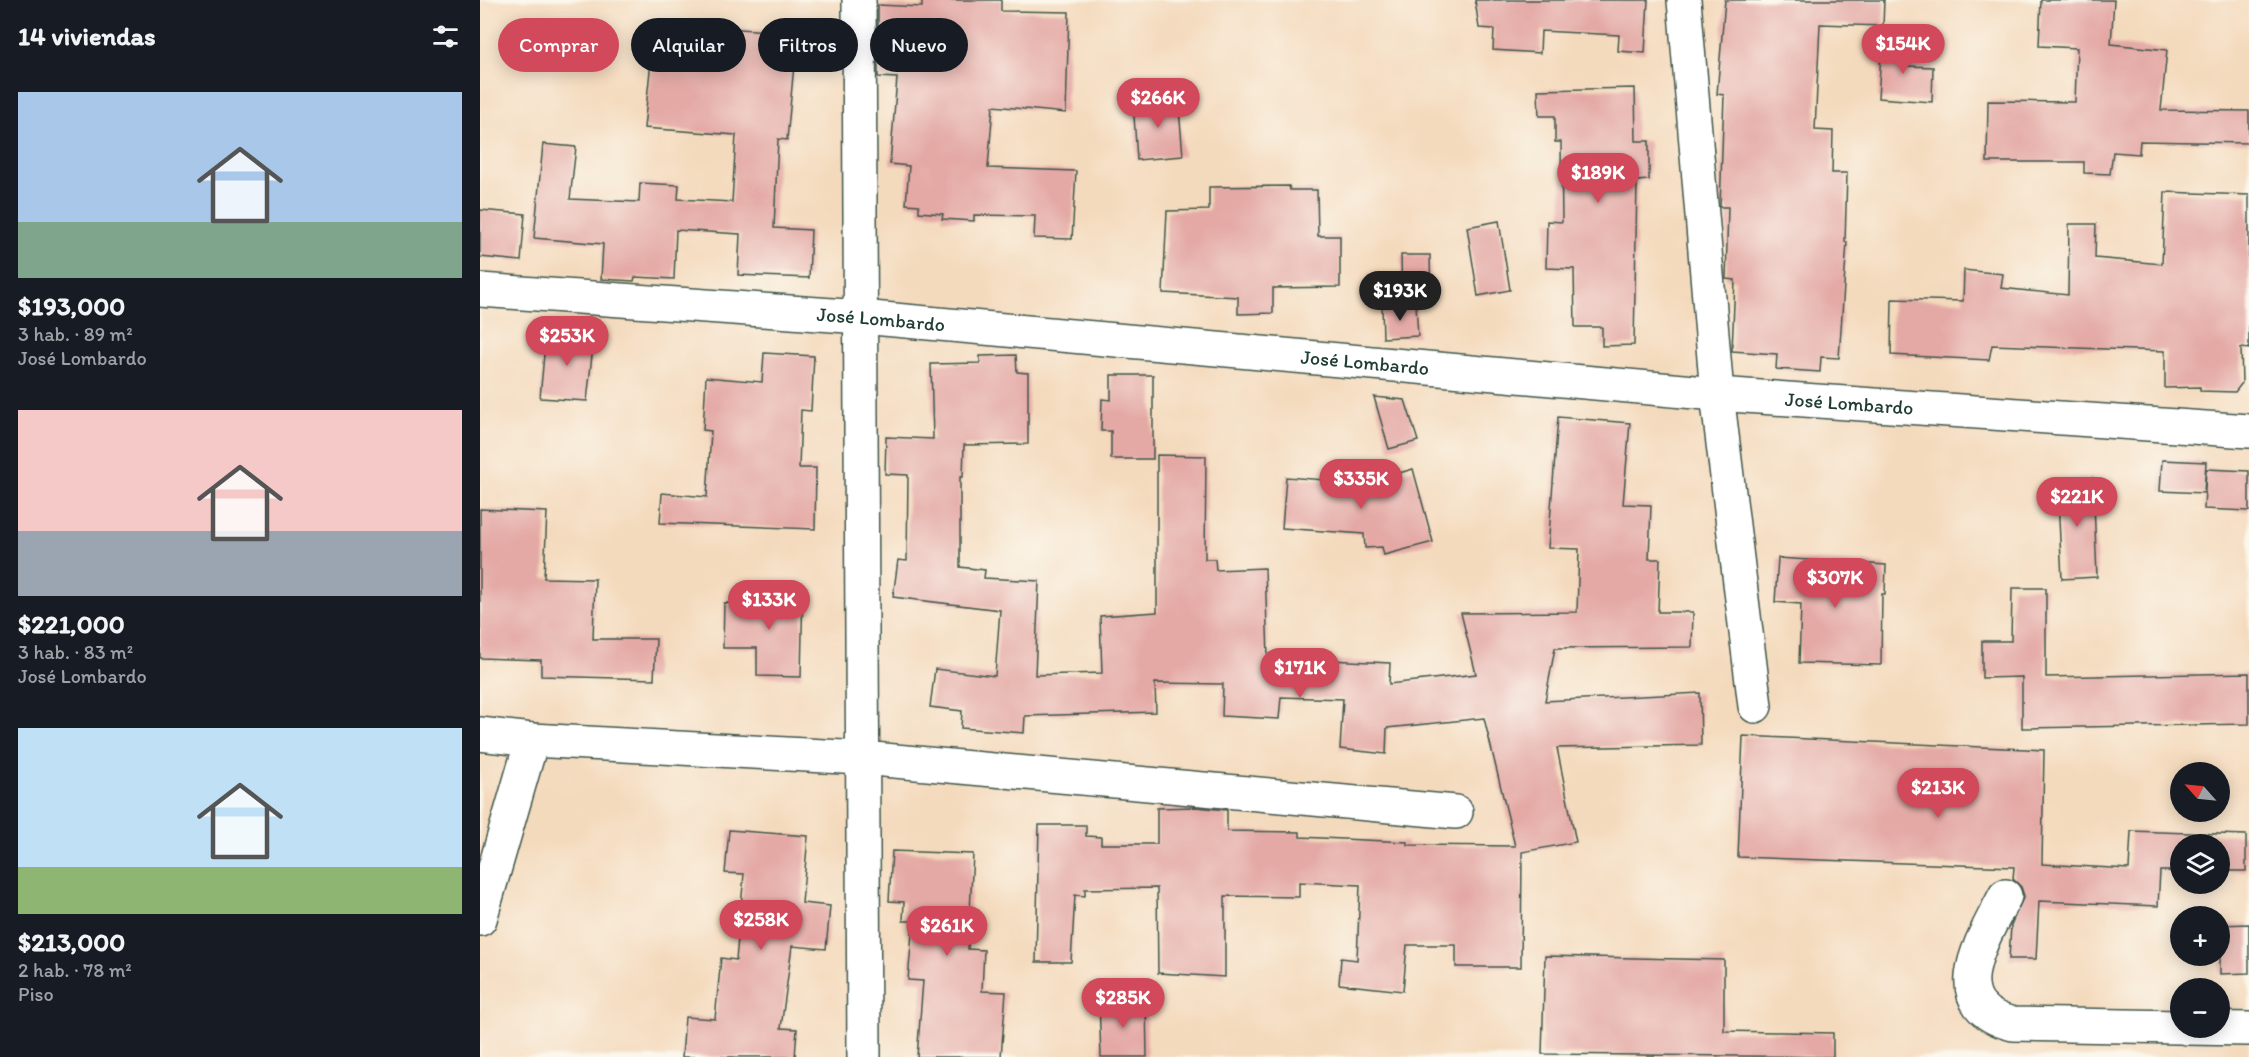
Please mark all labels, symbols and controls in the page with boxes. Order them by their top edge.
chip: Comprar [498,18,619,72]
chip: Alquilar [631,18,746,72]
chip: Filtros [758,18,858,72]
chip: Nuevo [870,18,968,72]
text: 14 viviendas [18,20,156,52]
icon: filters [429,20,462,53]
pin: $154K [1861,24,1945,75]
text: $154K [1876,31,1930,55]
pin: $266K [1116,78,1200,129]
text: $266K [1131,85,1185,109]
icon: home [186,131,294,239]
pin: $189K [1556,153,1640,204]
text: $189K [1571,160,1625,184]
pin: $193K [1358,271,1442,322]
text: $193K [1373,278,1427,302]
text: $193,000 [18,290,125,322]
street label: José Lombardo [816,302,946,337]
pin: $253K [525,316,609,367]
text: 3 hab. · 89 m² [18,322,133,346]
text: $253K [540,323,594,347]
street label: José Lombardo [1300,345,1430,380]
text: José Lombardo [18,346,147,370]
street label: José Lombardo [1784,387,1914,420]
icon: home [186,449,294,557]
pin: $335K [1319,459,1403,510]
text: $335K [1333,466,1389,490]
pin: $221K [2035,477,2119,528]
text: $221K [2050,484,2104,508]
pin: $307K [1793,558,1877,609]
text: $307K [1807,565,1863,589]
pin: $133K [727,580,811,631]
text: $133K [742,587,796,611]
text: $221,000 [18,608,125,640]
text: 3 hab. · 83 m² [18,640,133,664]
pin: $171K [1258,648,1342,699]
text: $171K [1274,655,1326,679]
text: José Lombardo [18,664,147,688]
north arrow [2170,762,2230,822]
map controls [2170,762,2230,1038]
icon: home [186,767,294,875]
pin: $213K [1896,768,1980,819]
text: $213K [1911,775,1965,799]
button: layers [2170,834,2230,894]
pin: $258K [719,900,803,951]
pin: $261K [905,906,989,957]
button: + [2170,906,2230,966]
text: $258K [734,907,788,931]
text: $261K [920,913,974,937]
text: $213,000 [18,926,125,958]
text: 2 hab. · 78 m² [18,958,132,982]
pin: $285K [1081,978,1165,1029]
button: − [2170,978,2230,1038]
text: Piso [18,982,54,1006]
text: $285K [1096,985,1150,1009]

